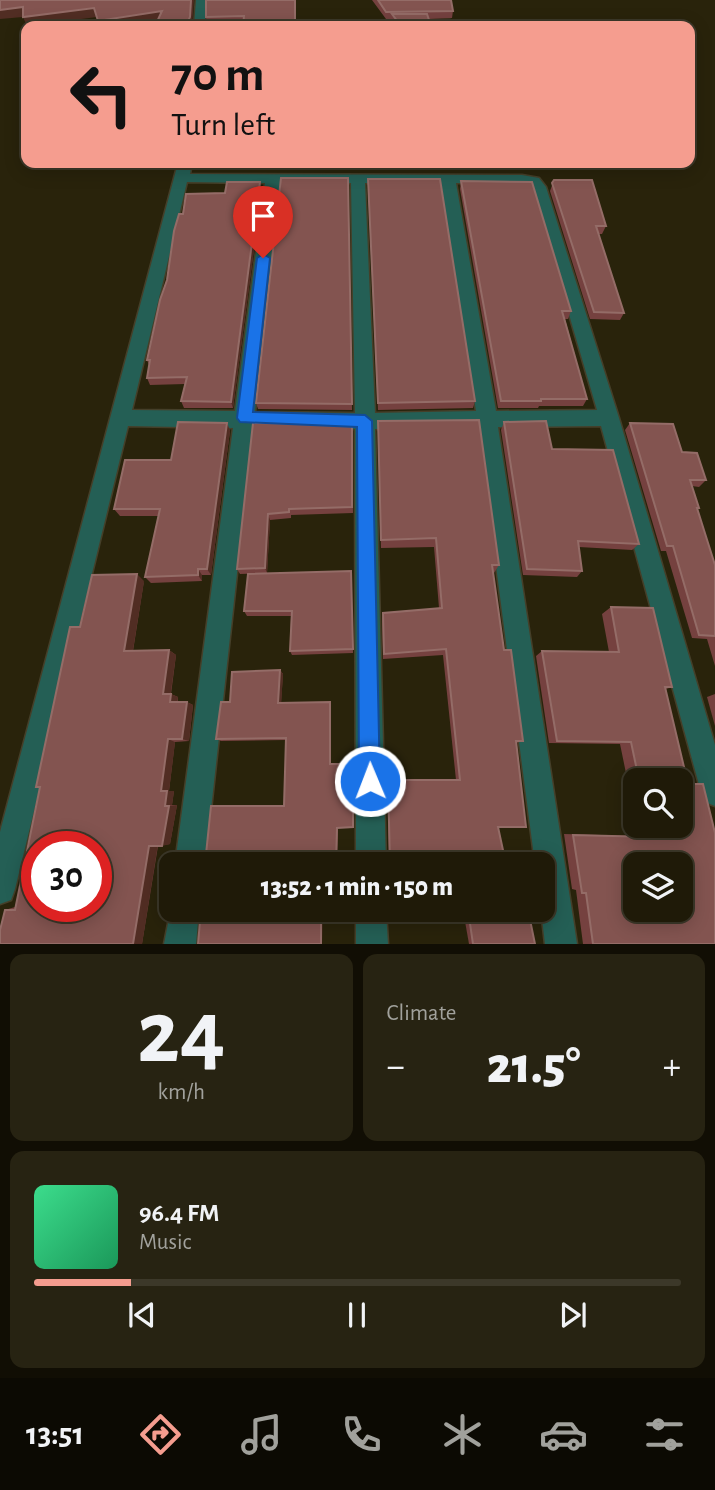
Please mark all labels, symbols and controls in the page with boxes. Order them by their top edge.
icon: left [56,49,147,140]
text: 70 m [171,51,265,100]
text: Turn left [171,109,275,141]
pin [233,186,293,258]
icon: arrive [244,197,282,235]
position arrow [333,744,407,818]
map controls [623,768,693,922]
button: search [623,768,693,838]
speed limit sign: 30 [21,831,112,922]
button: layers [623,852,693,922]
text: 13:52 · 1 min · 150 m [261,874,453,900]
text: 24 [137,988,226,1079]
text: Climate [387,1002,456,1025]
text: 21.5° [487,1040,581,1092]
text: − [387,1048,405,1086]
text: + [663,1048,681,1086]
text: km/h [158,1081,205,1104]
text: 96.4 FM [139,1200,219,1226]
text: Music [139,1231,191,1254]
icon: previous [123,1296,161,1334]
icon: pause [338,1296,376,1334]
icon: next [554,1296,592,1334]
icon: directions [136,1410,185,1459]
icon: music [237,1410,286,1459]
icon: phone [337,1410,386,1459]
icon: climate [438,1410,487,1459]
icon: car [539,1410,588,1459]
icon: filters [640,1410,689,1459]
text: 13:51 [26,1418,84,1450]

